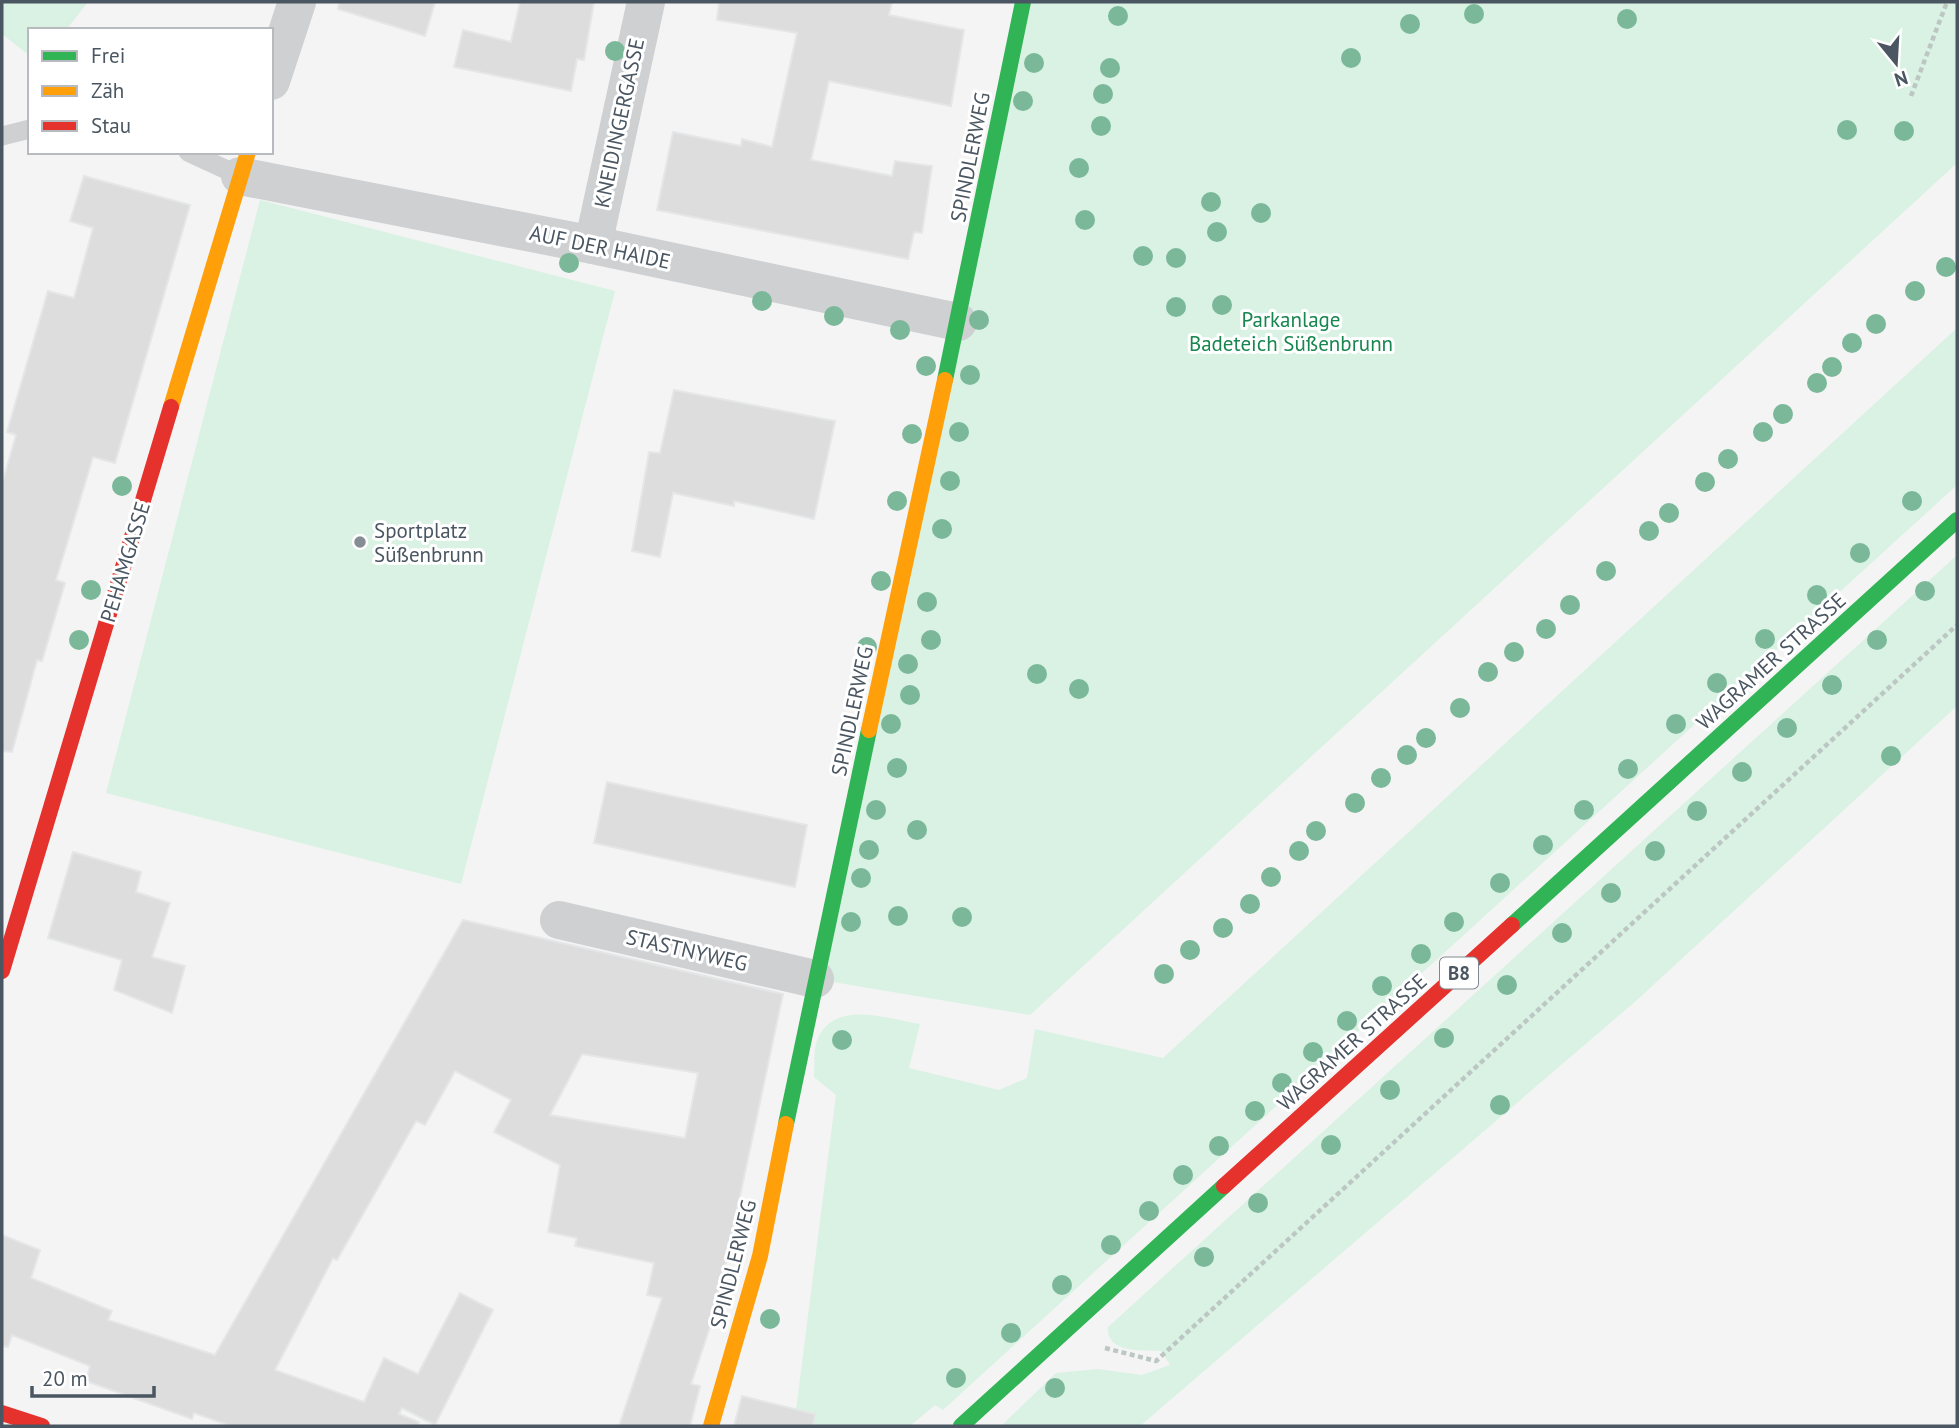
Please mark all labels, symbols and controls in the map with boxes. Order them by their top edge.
legend [28,28,273,154]
north arrow [1861,28,1931,98]
street label: KNEIDINGERGASSE [588,36,650,210]
text: Frei [91,42,125,69]
text: N [1892,66,1911,93]
text: Zäh [91,77,124,104]
street label: SPINDLERWEG [944,90,996,224]
text: Stau [91,112,131,139]
street label: AUF DER HAIDE [527,219,673,275]
park label: Parkanlage Badeteich Süßenbrunn [1189,306,1393,357]
street label: PEHAMGASSE [94,498,156,626]
place label: Sportplatz Süßenbrunn [374,517,484,568]
marker: Sportplatz Süßenbrunn [352,534,368,550]
street label: WAGRAMER STRASSE [1691,587,1851,735]
street label: SPINDLERWEG [825,644,879,778]
street label: STASTNYWEG [624,923,750,977]
road number: B8 [1440,958,1478,988]
street label: WAGRAMER STRASSE [1272,968,1432,1116]
street label: SPINDLERWEG [704,1197,762,1331]
scale bar [32,1354,154,1398]
text: 20 m [42,1365,88,1392]

